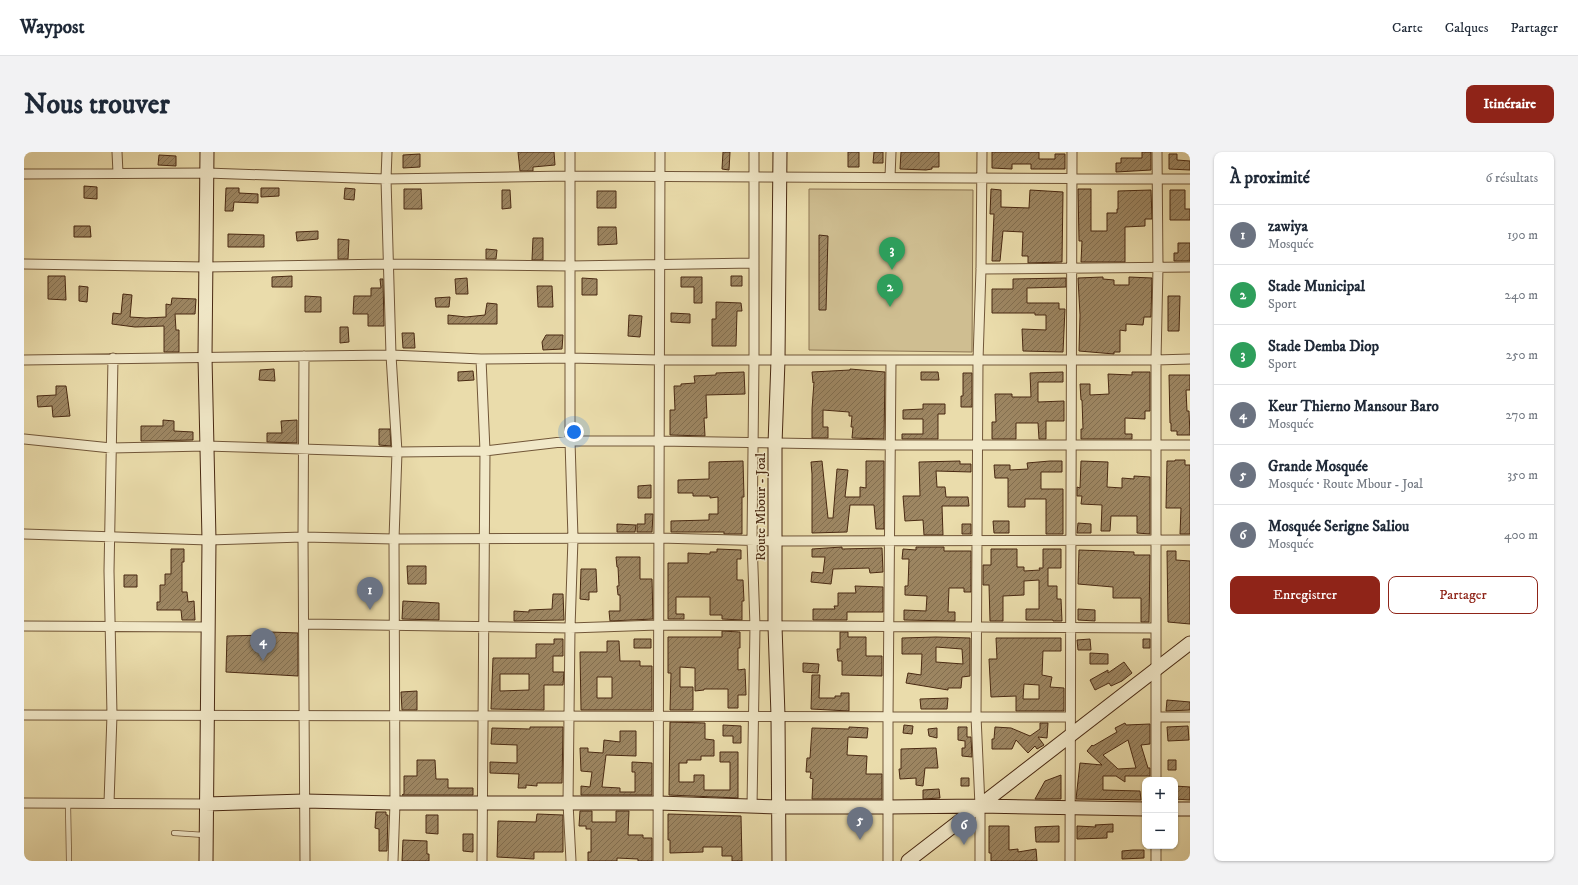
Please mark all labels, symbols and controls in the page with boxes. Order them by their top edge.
text: Waypost [20,16,84,39]
text: Carte [1392,19,1423,37]
text: Calques [1445,19,1488,37]
text: Partager [1510,19,1558,37]
button: Itinéraire [1466,85,1554,123]
text: Nous trouver [24,87,170,122]
text: À proximité [1230,167,1310,189]
text: 6 résultats [1486,170,1538,186]
text: zawiya [1268,217,1308,236]
text: 1 [1241,227,1245,243]
text: 190 m [1507,227,1538,243]
text: Mosquée [1268,236,1314,252]
pin: 3 [879,237,905,270]
pin: 2 [877,274,903,307]
text: Stade Municipal [1268,277,1365,296]
text: 2 [1240,287,1246,303]
text: 240 m [1505,287,1538,303]
text: Sport [1268,296,1297,312]
text: Stade Demba Diop [1268,337,1379,356]
text: 3 [1241,347,1245,363]
text: 250 m [1506,347,1538,363]
text: Sport [1268,356,1297,372]
text: Keur Thierno Mansour Baro [1268,397,1439,416]
text: 4 [1239,407,1247,423]
text: 270 m [1506,407,1538,423]
text: Mosquée [1268,416,1314,432]
your location [564,422,584,442]
street label: Route Mbour - Joal [752,452,770,561]
text: Grande Mosquée [1268,457,1368,476]
text: 5 [1240,467,1246,483]
text: 350 m [1507,467,1538,483]
text: Mosquée · Route Mbour - Joal [1268,476,1423,492]
text: Mosquée Serigne Saliou [1268,517,1409,536]
text: 6 [1240,527,1246,543]
text: 400 m [1504,527,1538,543]
text: Mosquée [1268,536,1314,552]
button: Enregistrer [1230,576,1380,614]
button: Partager [1388,576,1538,614]
pin: 1 [357,577,383,610]
pin: 4 [250,628,276,661]
map controls [1142,777,1178,849]
button: + [1142,777,1178,813]
pin: 5 [847,807,873,840]
pin: 6 [951,812,977,845]
button: − [1142,813,1178,849]

